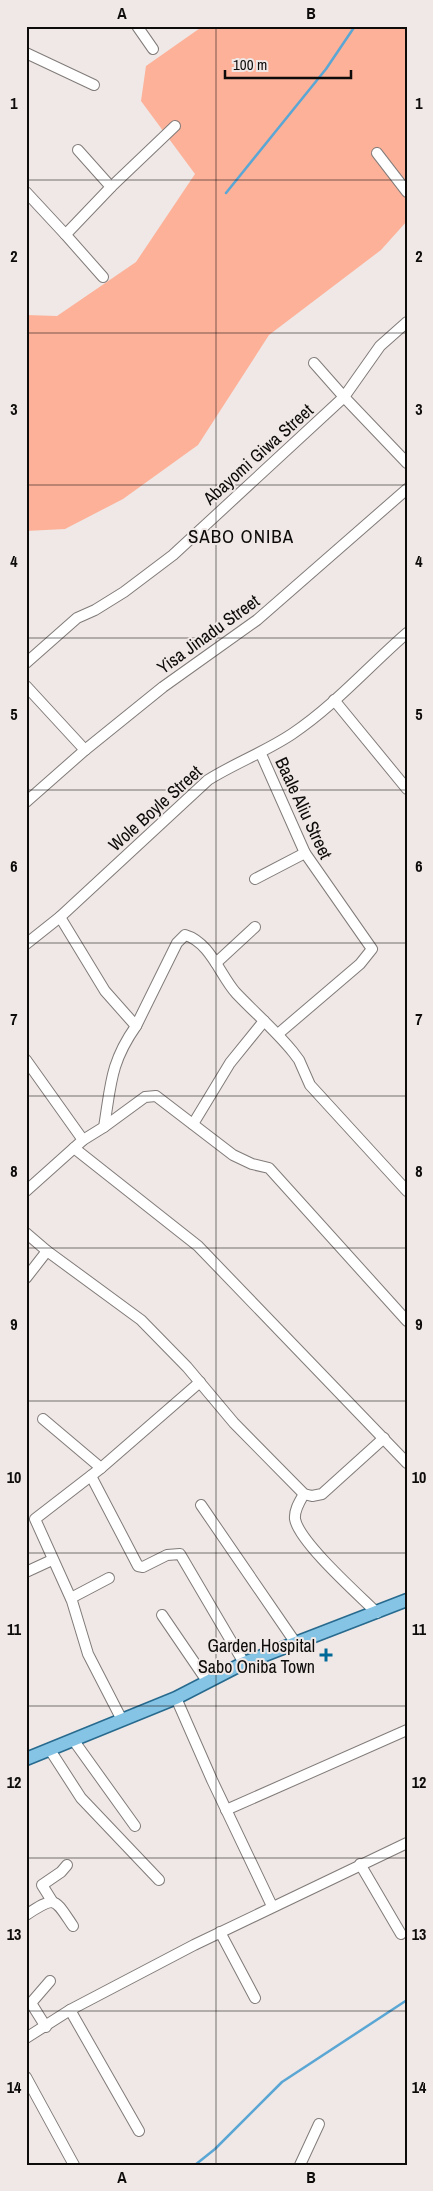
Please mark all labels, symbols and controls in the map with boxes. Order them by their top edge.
text: A [117,2,127,24]
text: B [306,2,316,24]
scale bar [225,48,352,80]
text: 100 m [233,54,267,75]
text: 1 [10,92,18,114]
text: 1 [415,92,423,114]
text: 2 [10,245,18,267]
text: 2 [415,245,423,267]
text: 3 [10,398,18,420]
street label: Abayomi Giwa Street [197,398,318,511]
text: 3 [415,398,423,420]
district label: SABO ONIBA [188,523,294,549]
text: 4 [10,550,18,572]
text: 4 [415,550,423,572]
street label: Yisa Jinadu Street [152,588,264,680]
text: 5 [10,703,18,725]
text: 5 [415,703,423,725]
street label: Baale Aliu Street [269,753,339,863]
street label: Wole Boyle Street [103,759,207,857]
text: 6 [10,855,18,877]
text: 6 [415,855,423,877]
text: 7 [10,1008,18,1030]
text: 7 [415,1008,423,1030]
text: 8 [10,1160,18,1182]
text: 8 [415,1160,423,1182]
text: 9 [10,1313,18,1335]
text: 9 [415,1313,423,1335]
text: 10 [7,1466,21,1488]
text: 10 [412,1466,426,1488]
text: 11 [7,1618,22,1640]
text: 11 [412,1618,427,1640]
place label: Garden Hospital Sabo Oniba Town [198,1633,315,1679]
marker: Garden Hospital Sabo Oniba Town [319,1648,333,1662]
text: 12 [7,1771,21,1793]
text: 12 [412,1771,426,1793]
text: 13 [7,1923,21,1945]
text: 13 [412,1923,426,1945]
text: 14 [7,2076,22,2098]
text: 14 [412,2076,427,2098]
text: A [117,2166,127,2188]
text: B [306,2166,316,2188]

